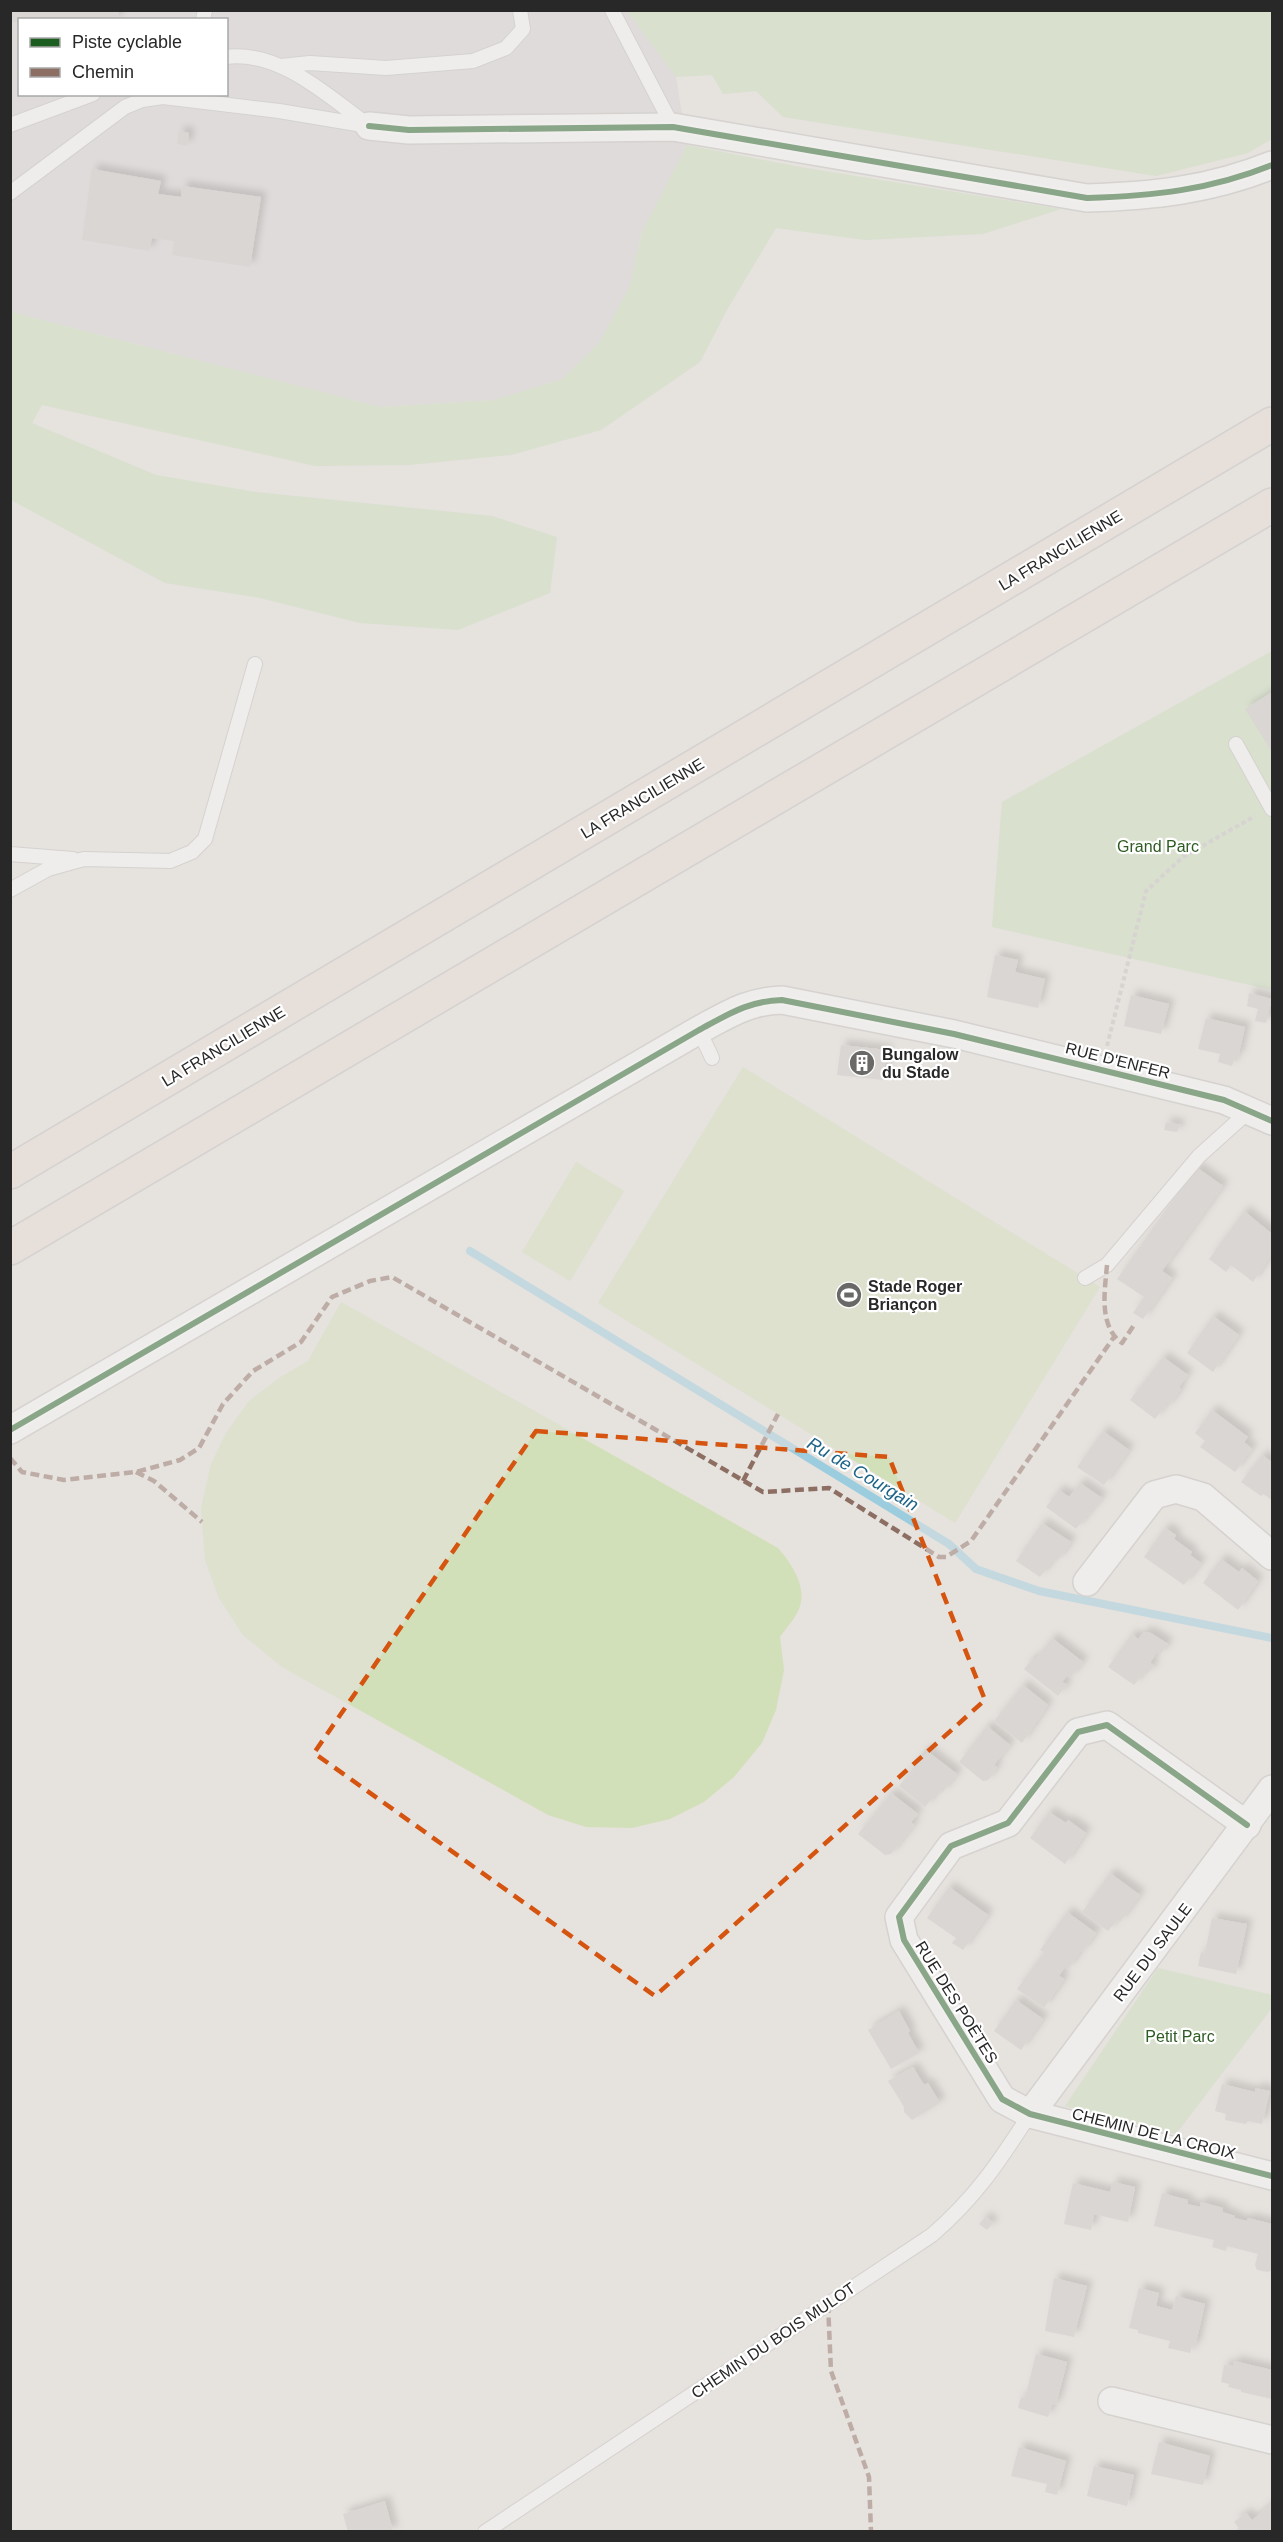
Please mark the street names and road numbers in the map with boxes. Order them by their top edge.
street label: LA FRANCILIENNE [996,507,1125,594]
street label: LA FRANCILIENNE [578,755,707,842]
street label: LA FRANCILIENNE [159,1003,288,1090]
street label: RUE D'ENFER [1064,1039,1172,1082]
street label: RUE DU SAULE [1110,1900,1195,2005]
street label: RUE DES POÈTES [912,1938,1002,2066]
street label: CHEMIN DE LA CROIX [1070,2105,1238,2162]
street label: CHEMIN DU BOIS MULOT [688,2279,859,2402]

